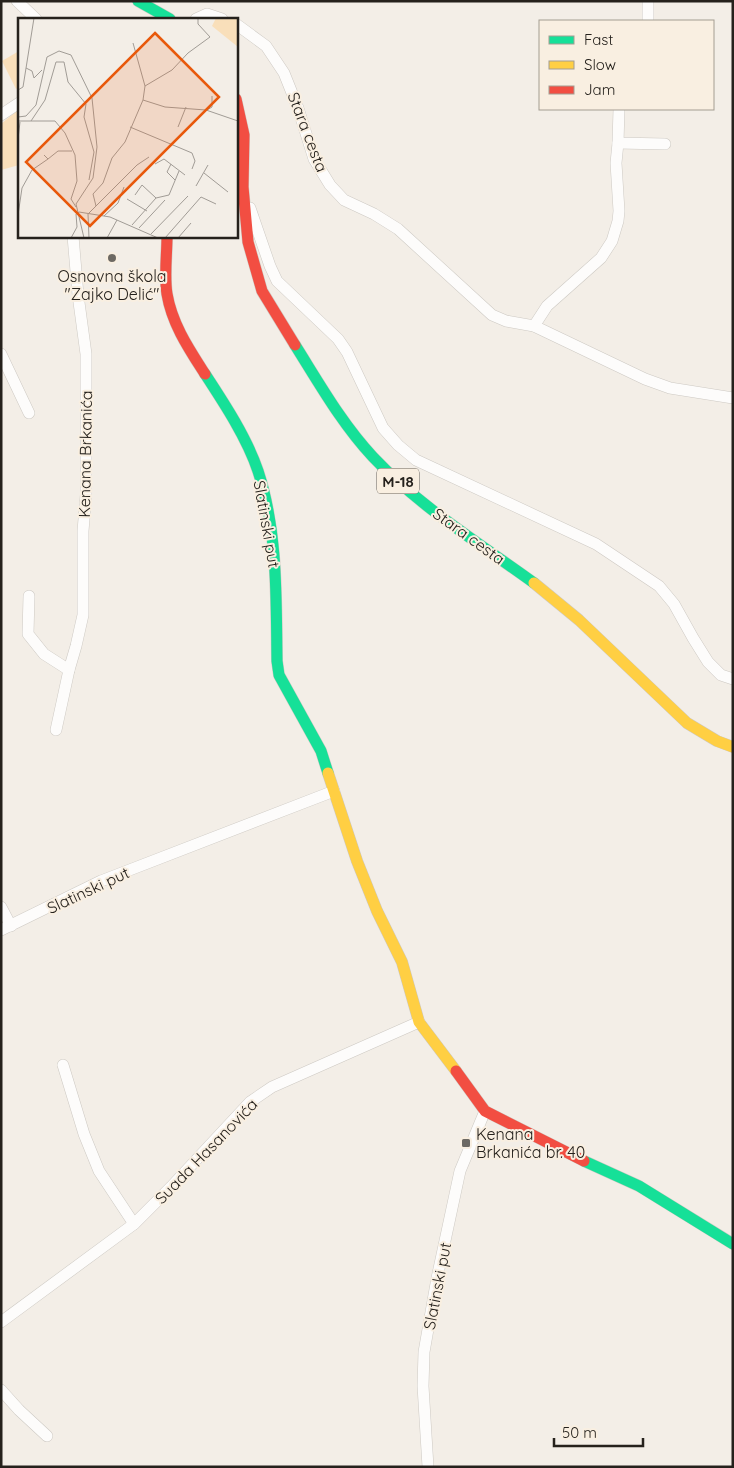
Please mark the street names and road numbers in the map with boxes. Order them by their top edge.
street label: Stara cesta [284,89,332,175]
street label: Kenana Brkanića [74,390,96,518]
road number: M-18 [377,468,419,494]
street label: Slatinski put [249,479,285,569]
street label: Stara cesta [429,503,509,569]
street label: Slatinski put [44,862,132,918]
street label: Suada Hasanovića [151,1094,261,1208]
street label: Slatinski put [419,1241,455,1331]

